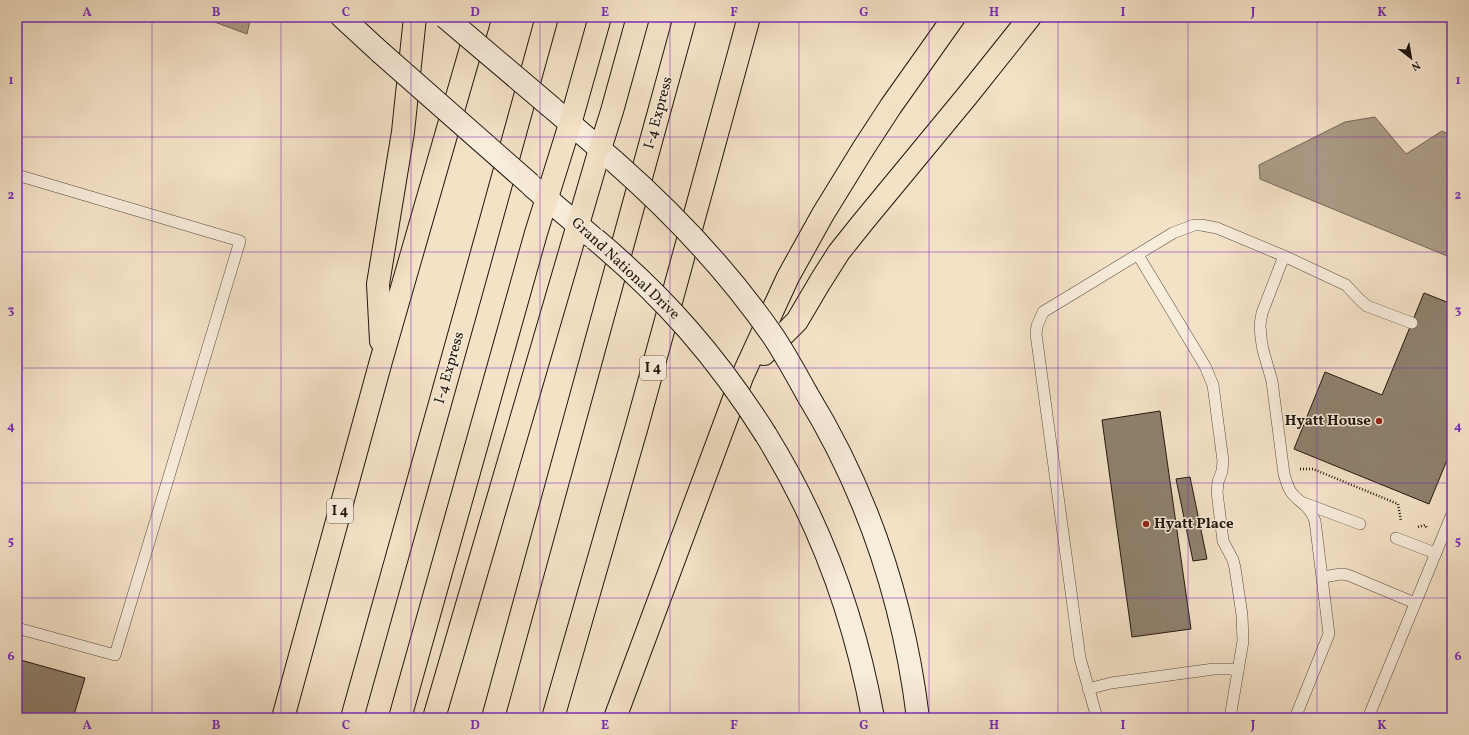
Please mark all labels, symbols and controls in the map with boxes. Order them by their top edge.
text: A [82,4,92,22]
text: B [212,4,221,22]
text: C [342,4,350,22]
text: D [470,4,480,22]
text: E [601,4,609,22]
text: F [730,4,738,22]
text: G [859,4,869,22]
text: H [989,4,999,22]
text: I [1121,4,1126,22]
text: J [1250,4,1256,22]
text: K [1377,4,1387,22]
north arrow [1391,38,1431,78]
text: N [1408,57,1423,74]
text: 1 [8,72,14,90]
text: 1 [1455,72,1461,90]
street label: I-4 Express [639,75,679,151]
text: 2 [8,187,15,205]
text: 2 [1455,187,1462,205]
street label: Grand National Drive [566,213,684,325]
text: 3 [8,302,15,320]
text: 3 [1455,302,1462,320]
street label: I-4 Express [430,330,470,406]
road number: I 4 [640,356,666,380]
place label: Hyatt House [1285,411,1371,432]
marker: Hyatt House [1374,416,1384,426]
text: 4 [7,418,15,436]
text: 4 [1454,418,1462,436]
road number: I 4 [327,499,353,523]
place label: Hyatt Place [1154,514,1234,535]
marker: Hyatt Place [1141,519,1151,529]
text: 5 [8,533,14,551]
text: 5 [1455,533,1461,551]
text: 6 [7,648,15,666]
text: 6 [1454,648,1462,666]
text: A [82,717,92,735]
text: B [212,717,221,735]
text: C [342,717,350,735]
text: D [470,717,480,735]
text: E [601,717,609,735]
text: F [730,717,738,735]
text: G [859,717,869,735]
text: H [989,717,999,735]
text: I [1121,717,1126,735]
text: J [1250,717,1256,735]
text: K [1377,717,1387,735]

